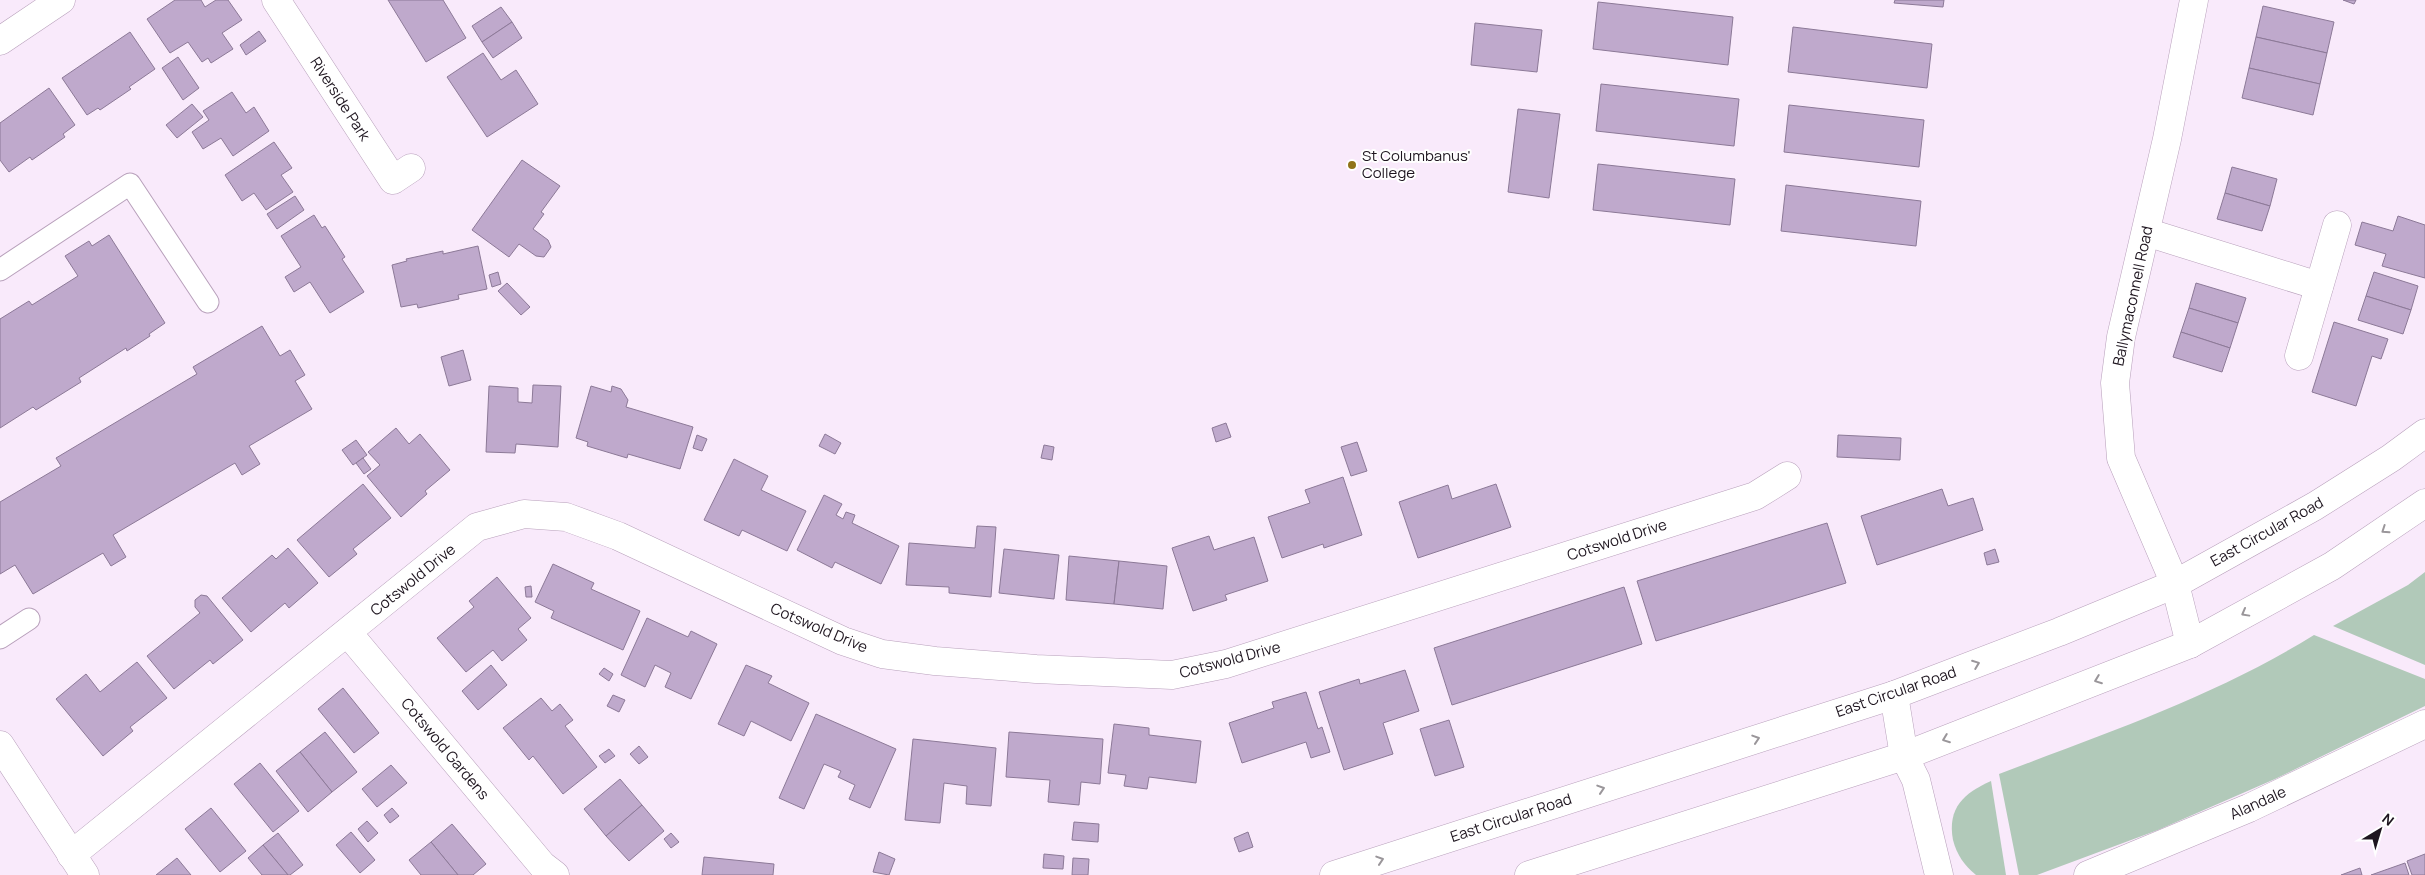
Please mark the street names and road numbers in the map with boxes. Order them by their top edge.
street label: Riverside Park [305,53,376,145]
street label: Ballymaconnell Road [2107,224,2158,368]
street label: East Circular Road [2206,492,2327,571]
street label: Cotswold Drive [1564,513,1670,566]
street label: Cotswold Drive [366,539,460,620]
street label: Cotswold Drive [767,598,871,658]
street label: Cotswold Drive [1177,636,1283,683]
street label: East Circular Road [1833,661,1959,722]
street label: Cotswold Gardens [397,693,494,804]
street label: Alandale [2226,781,2290,824]
street label: East Circular Road [1448,788,1574,847]

